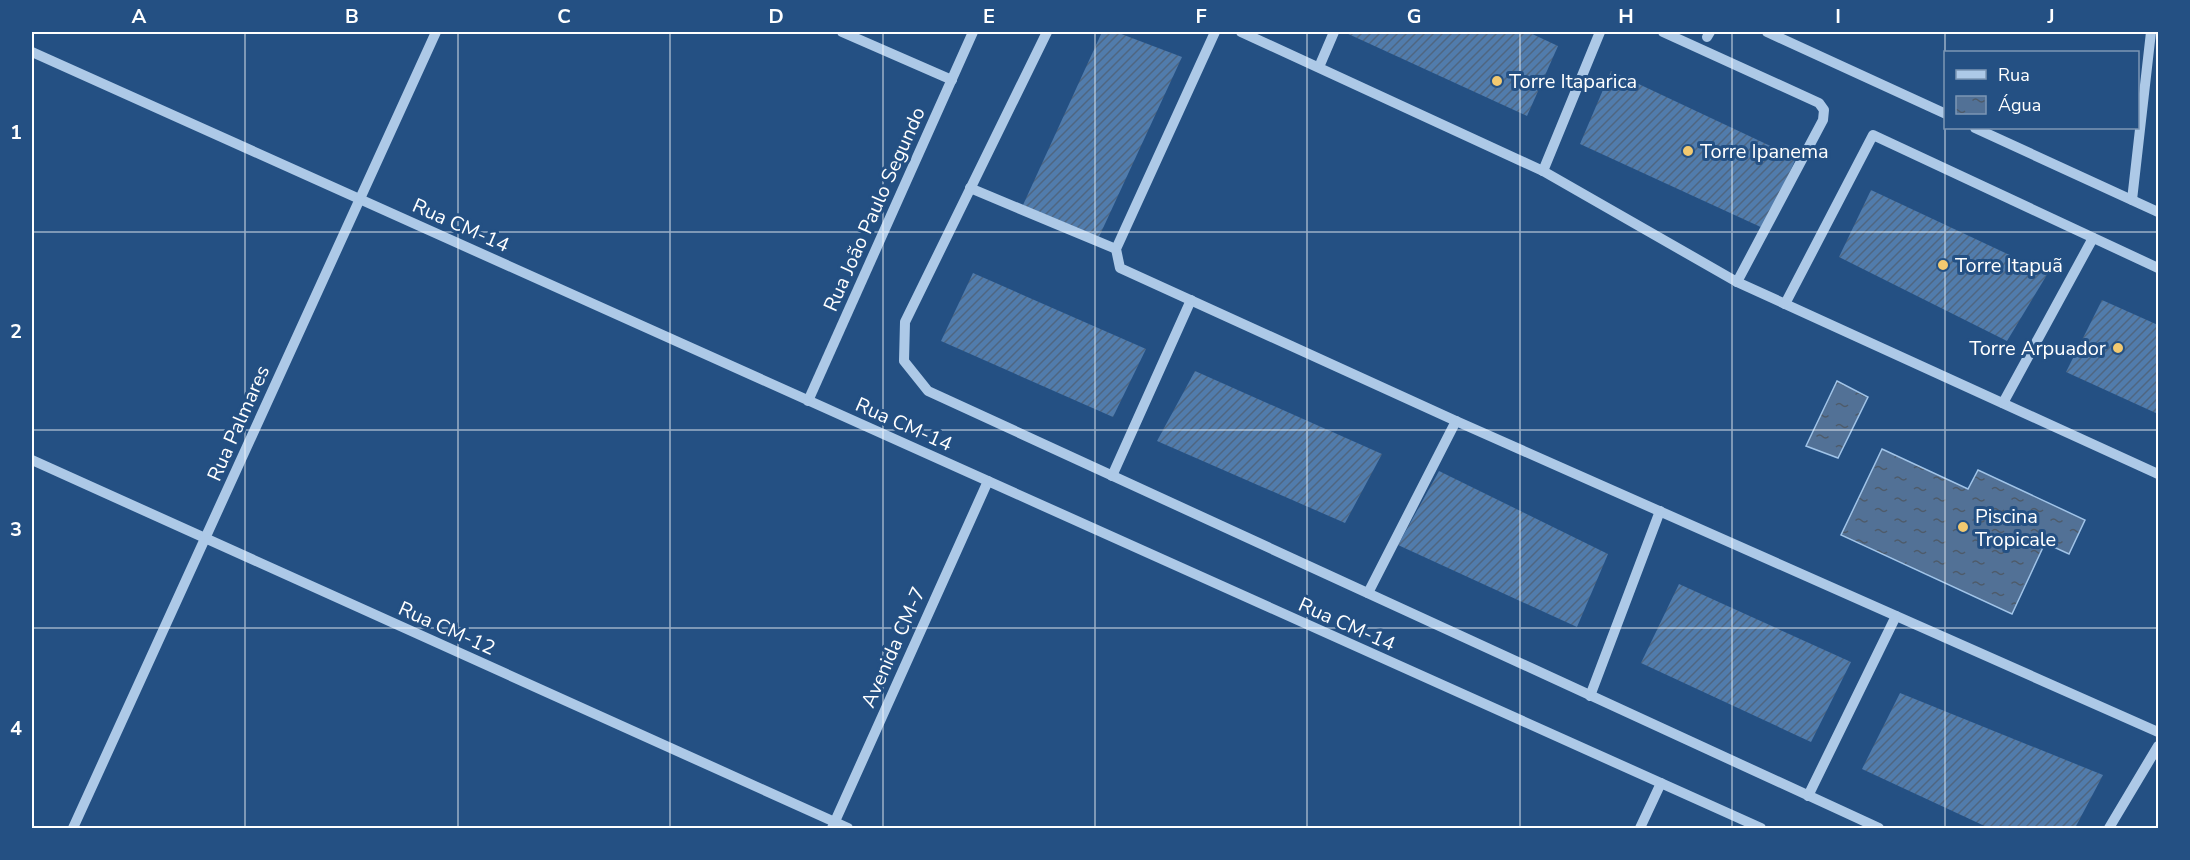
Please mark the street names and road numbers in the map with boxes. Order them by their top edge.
street label: Rua João Paulo Segundo [817,103,932,316]
street label: Rua CM-14 [408,192,514,259]
street label: Rua Palmares [201,361,276,485]
street label: Rua CM-14 [851,391,957,458]
street label: Avenida CM-7 [855,583,932,712]
street label: Rua CM-14 [1294,591,1400,658]
street label: Rua CM-12 [394,595,500,662]

